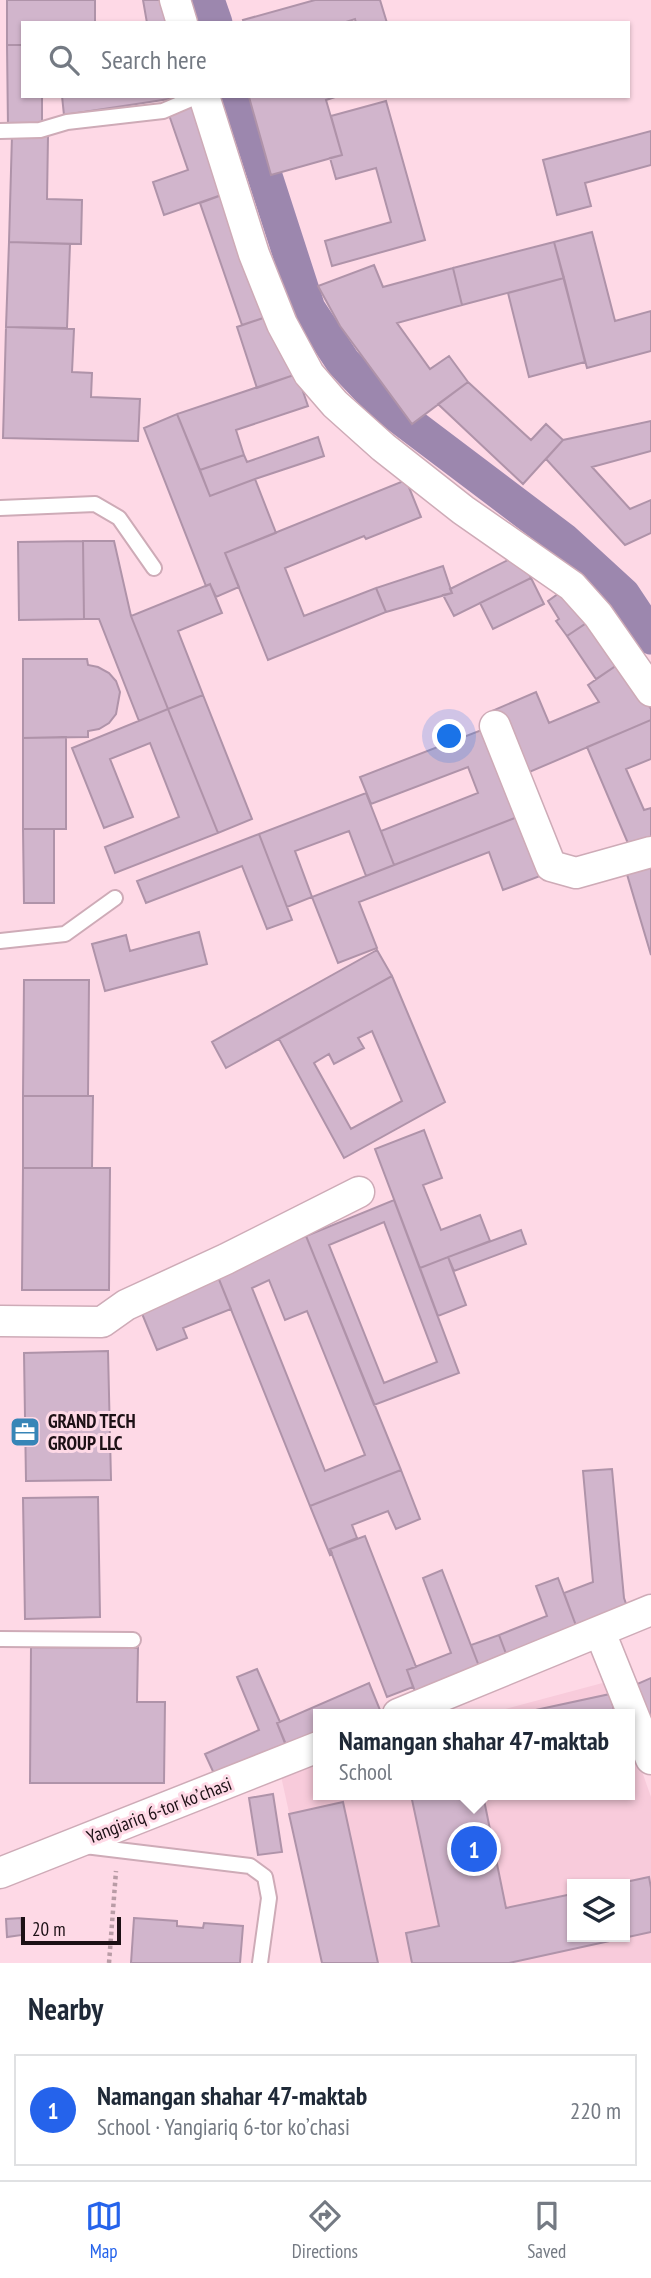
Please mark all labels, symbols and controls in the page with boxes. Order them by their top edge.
search box [21,21,630,98]
icon: search [45,41,83,79]
text: Search here [101,43,207,76]
your location [432,719,466,753]
place label: GRAND TECH GROUP LLC [48,1409,136,1455]
office icon: GRAND TECH GROUP LLC [8,1415,42,1449]
popup [313,1709,635,1800]
text: Namangan shahar 47-maktab [339,1724,609,1757]
text: School [339,1757,392,1786]
street label: Yangiаriq 6-tor koʼchasi [83,1771,235,1849]
pin: 1 [451,1823,497,1875]
map controls [567,1879,630,1942]
button: layers [567,1879,630,1942]
scale bar [21,1914,121,1946]
text: 20 m [32,1917,66,1941]
text: Nearby [28,1989,103,2028]
text: Namangan shahar 47-maktab [97,2079,367,2112]
text: 1 [48,2096,59,2125]
text: 220 m [570,2096,621,2125]
text: School · Yangiаriq 6-tor koʼchasi [97,2112,350,2141]
tab: Map [85,2197,123,2263]
tab: Directions [292,2197,358,2263]
tab: Saved [527,2197,566,2263]

